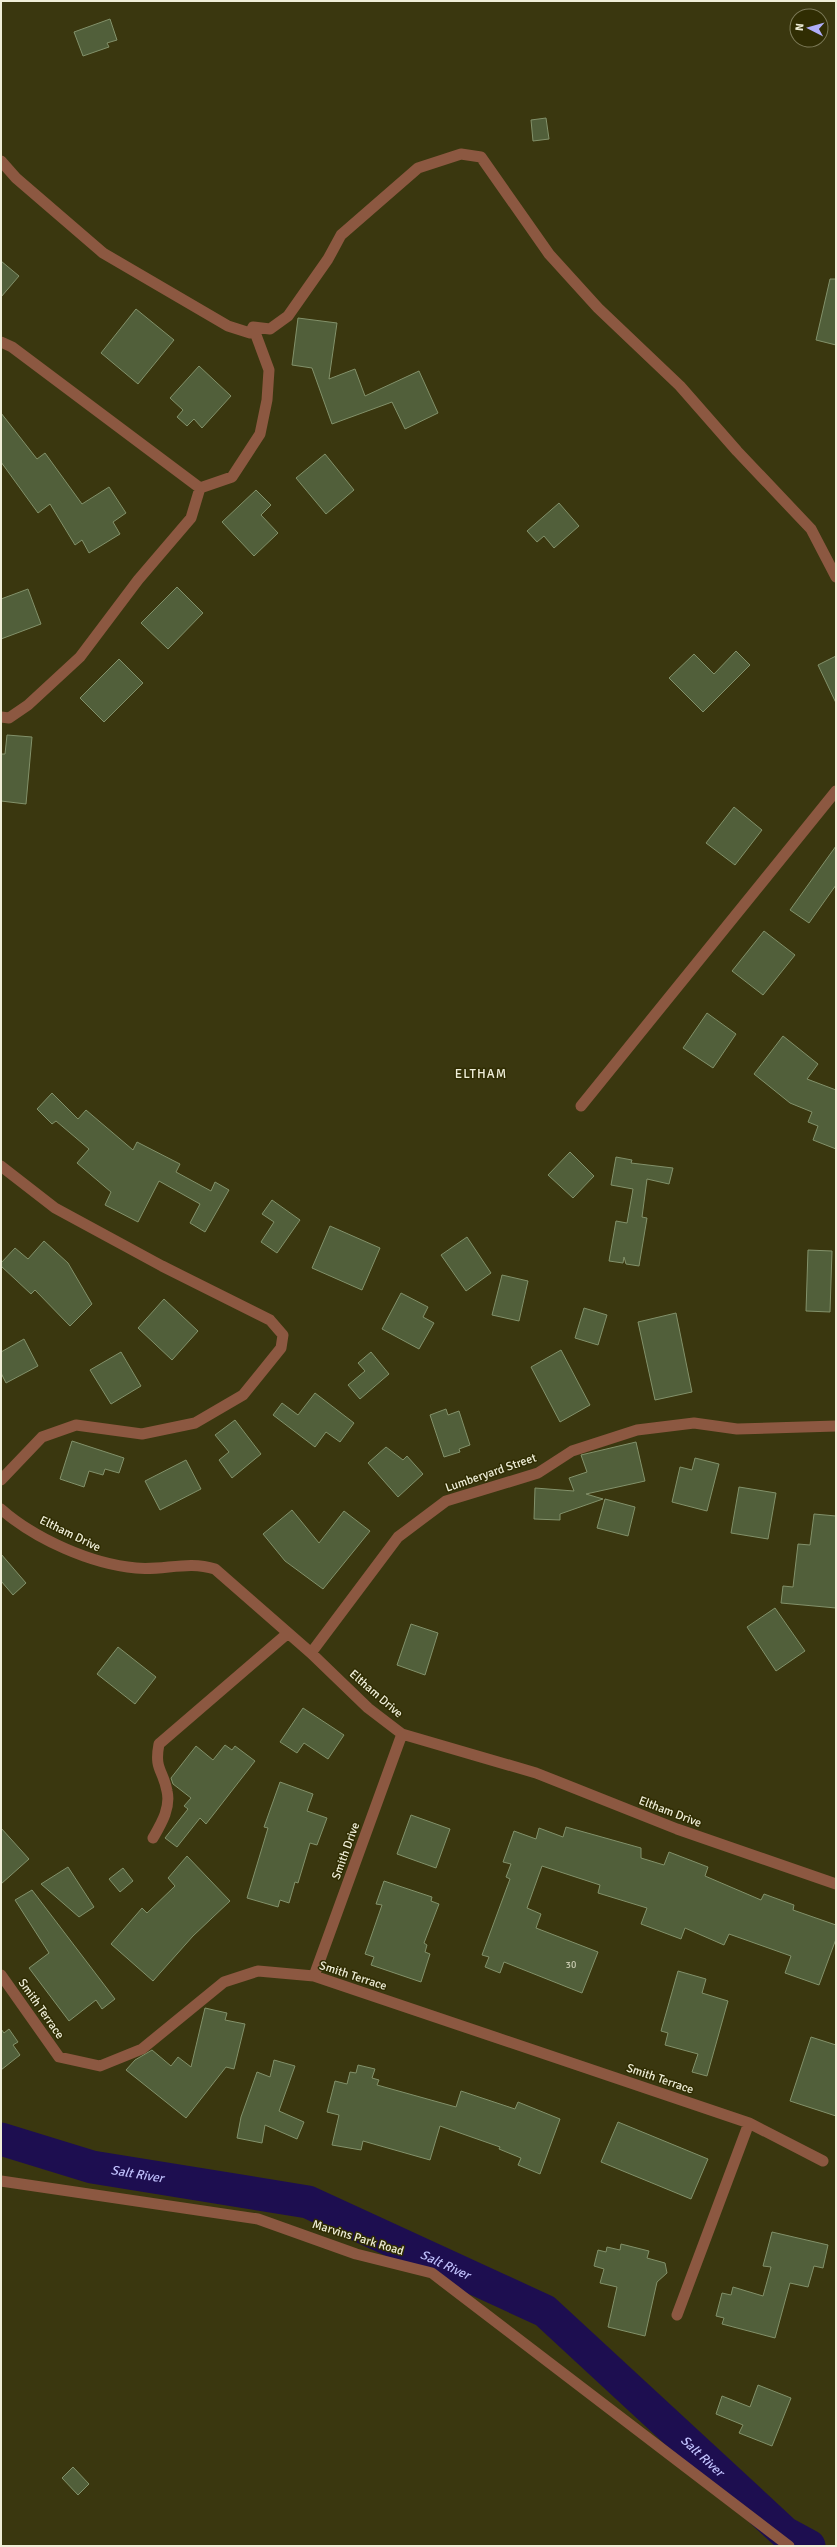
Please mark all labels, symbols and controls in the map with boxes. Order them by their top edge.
north arrow [789,8,829,48]
text: N [793,23,806,31]
district label: ELTHAM [455,1066,507,1082]
street label: Lumberyard Street [444,1450,538,1496]
street label: Eltham Drive [37,1513,103,1555]
street label: Eltham Drive [346,1667,406,1721]
street label: Eltham Drive [637,1793,703,1831]
street label: Smith Drive [329,1820,363,1882]
street label: Smith Terrace [317,1958,389,1994]
house number: 30 [566,1959,576,1971]
street label: Smith Terrace [15,1976,67,2042]
street label: Smith Terrace [624,2060,696,2098]
water label: Salt River [110,2162,167,2187]
street label: Marvins Park Road [310,2217,406,2259]
water label: Salt River [418,2247,475,2284]
water label: Salt River [677,2432,729,2482]

